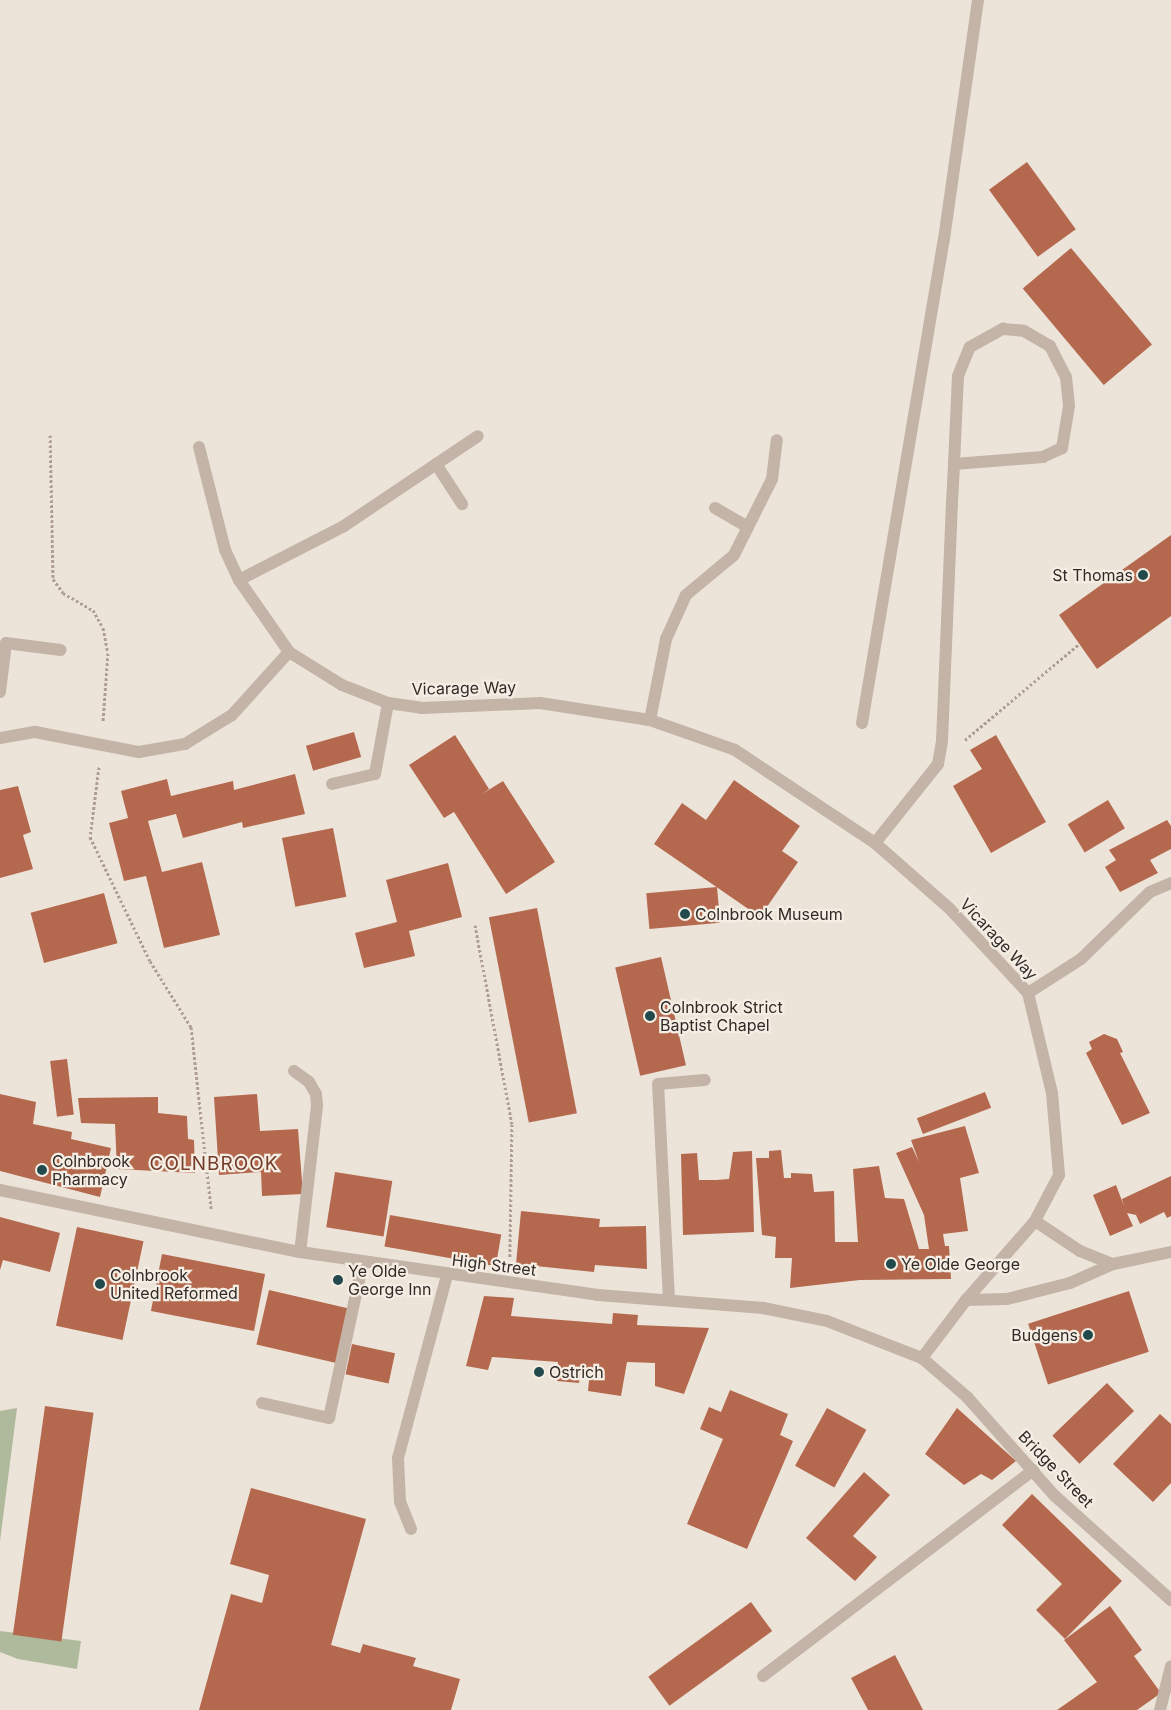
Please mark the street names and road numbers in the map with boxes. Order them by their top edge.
street label: Vicarage Way [412,677,516,699]
street label: Vicarage Way [956,894,1042,984]
street label: High Street [451,1250,537,1280]
street label: Bridge Street [1015,1427,1097,1511]

